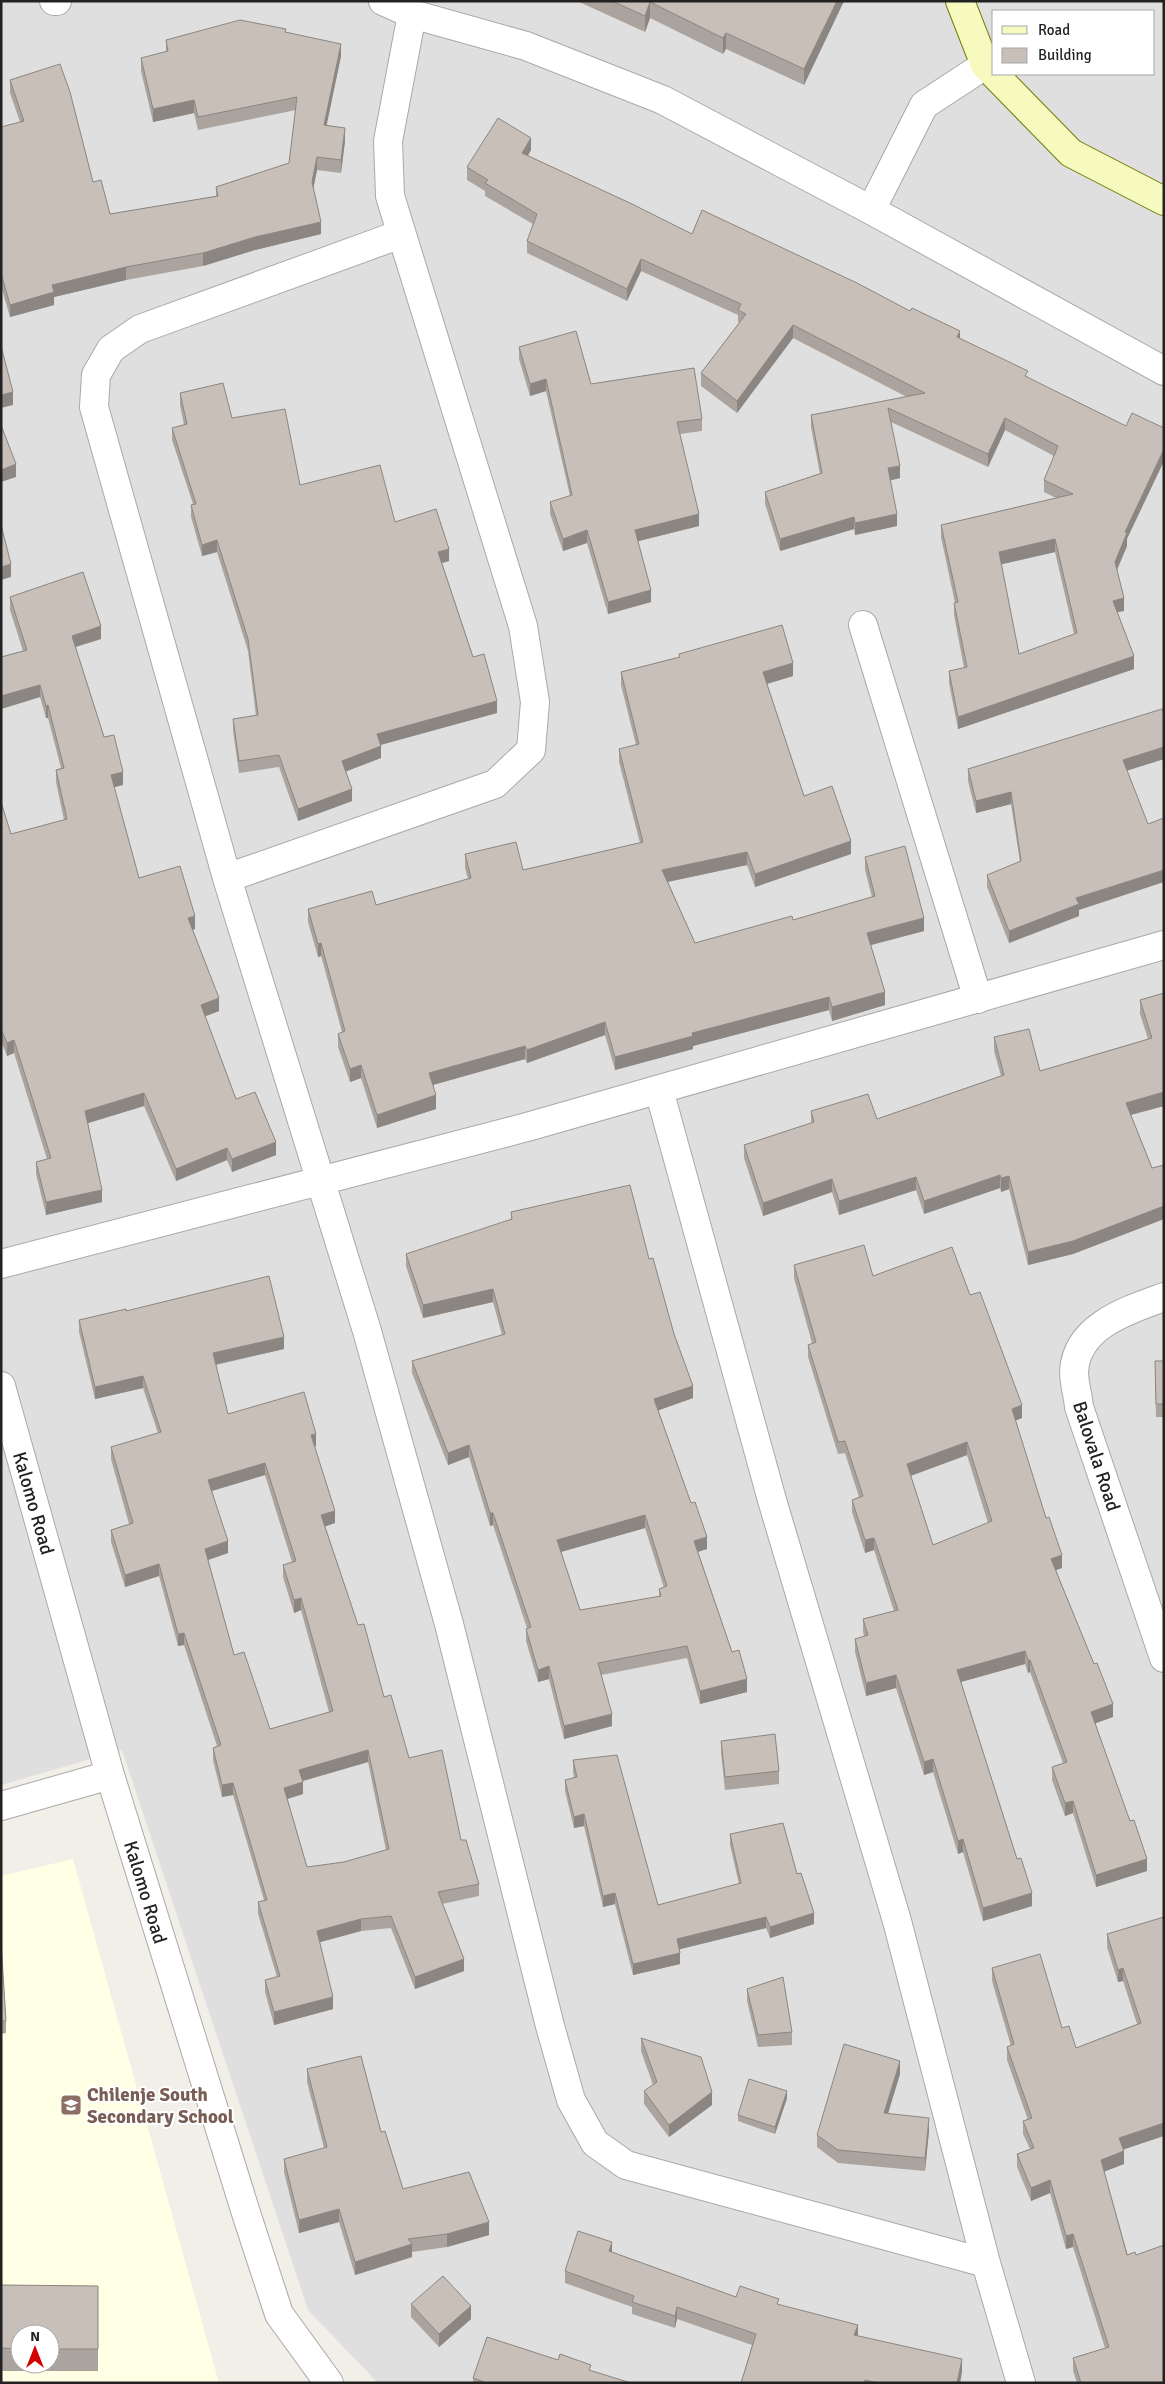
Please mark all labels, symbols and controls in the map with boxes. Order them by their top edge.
legend [992,10,1155,75]
text: Road [1038,21,1070,39]
text: Building [1038,46,1092,64]
street label: Balovala Road [1067,1398,1125,1514]
street label: Kalomo Road [7,1449,59,1558]
street label: Kalomo Road [118,1838,172,1947]
place label: Chilenje South Secondary School [87,2083,234,2129]
school or university icon: Chilenje South Secondary School [59,2093,83,2117]
north arrow [10,2324,60,2374]
text: N [30,2328,40,2345]

